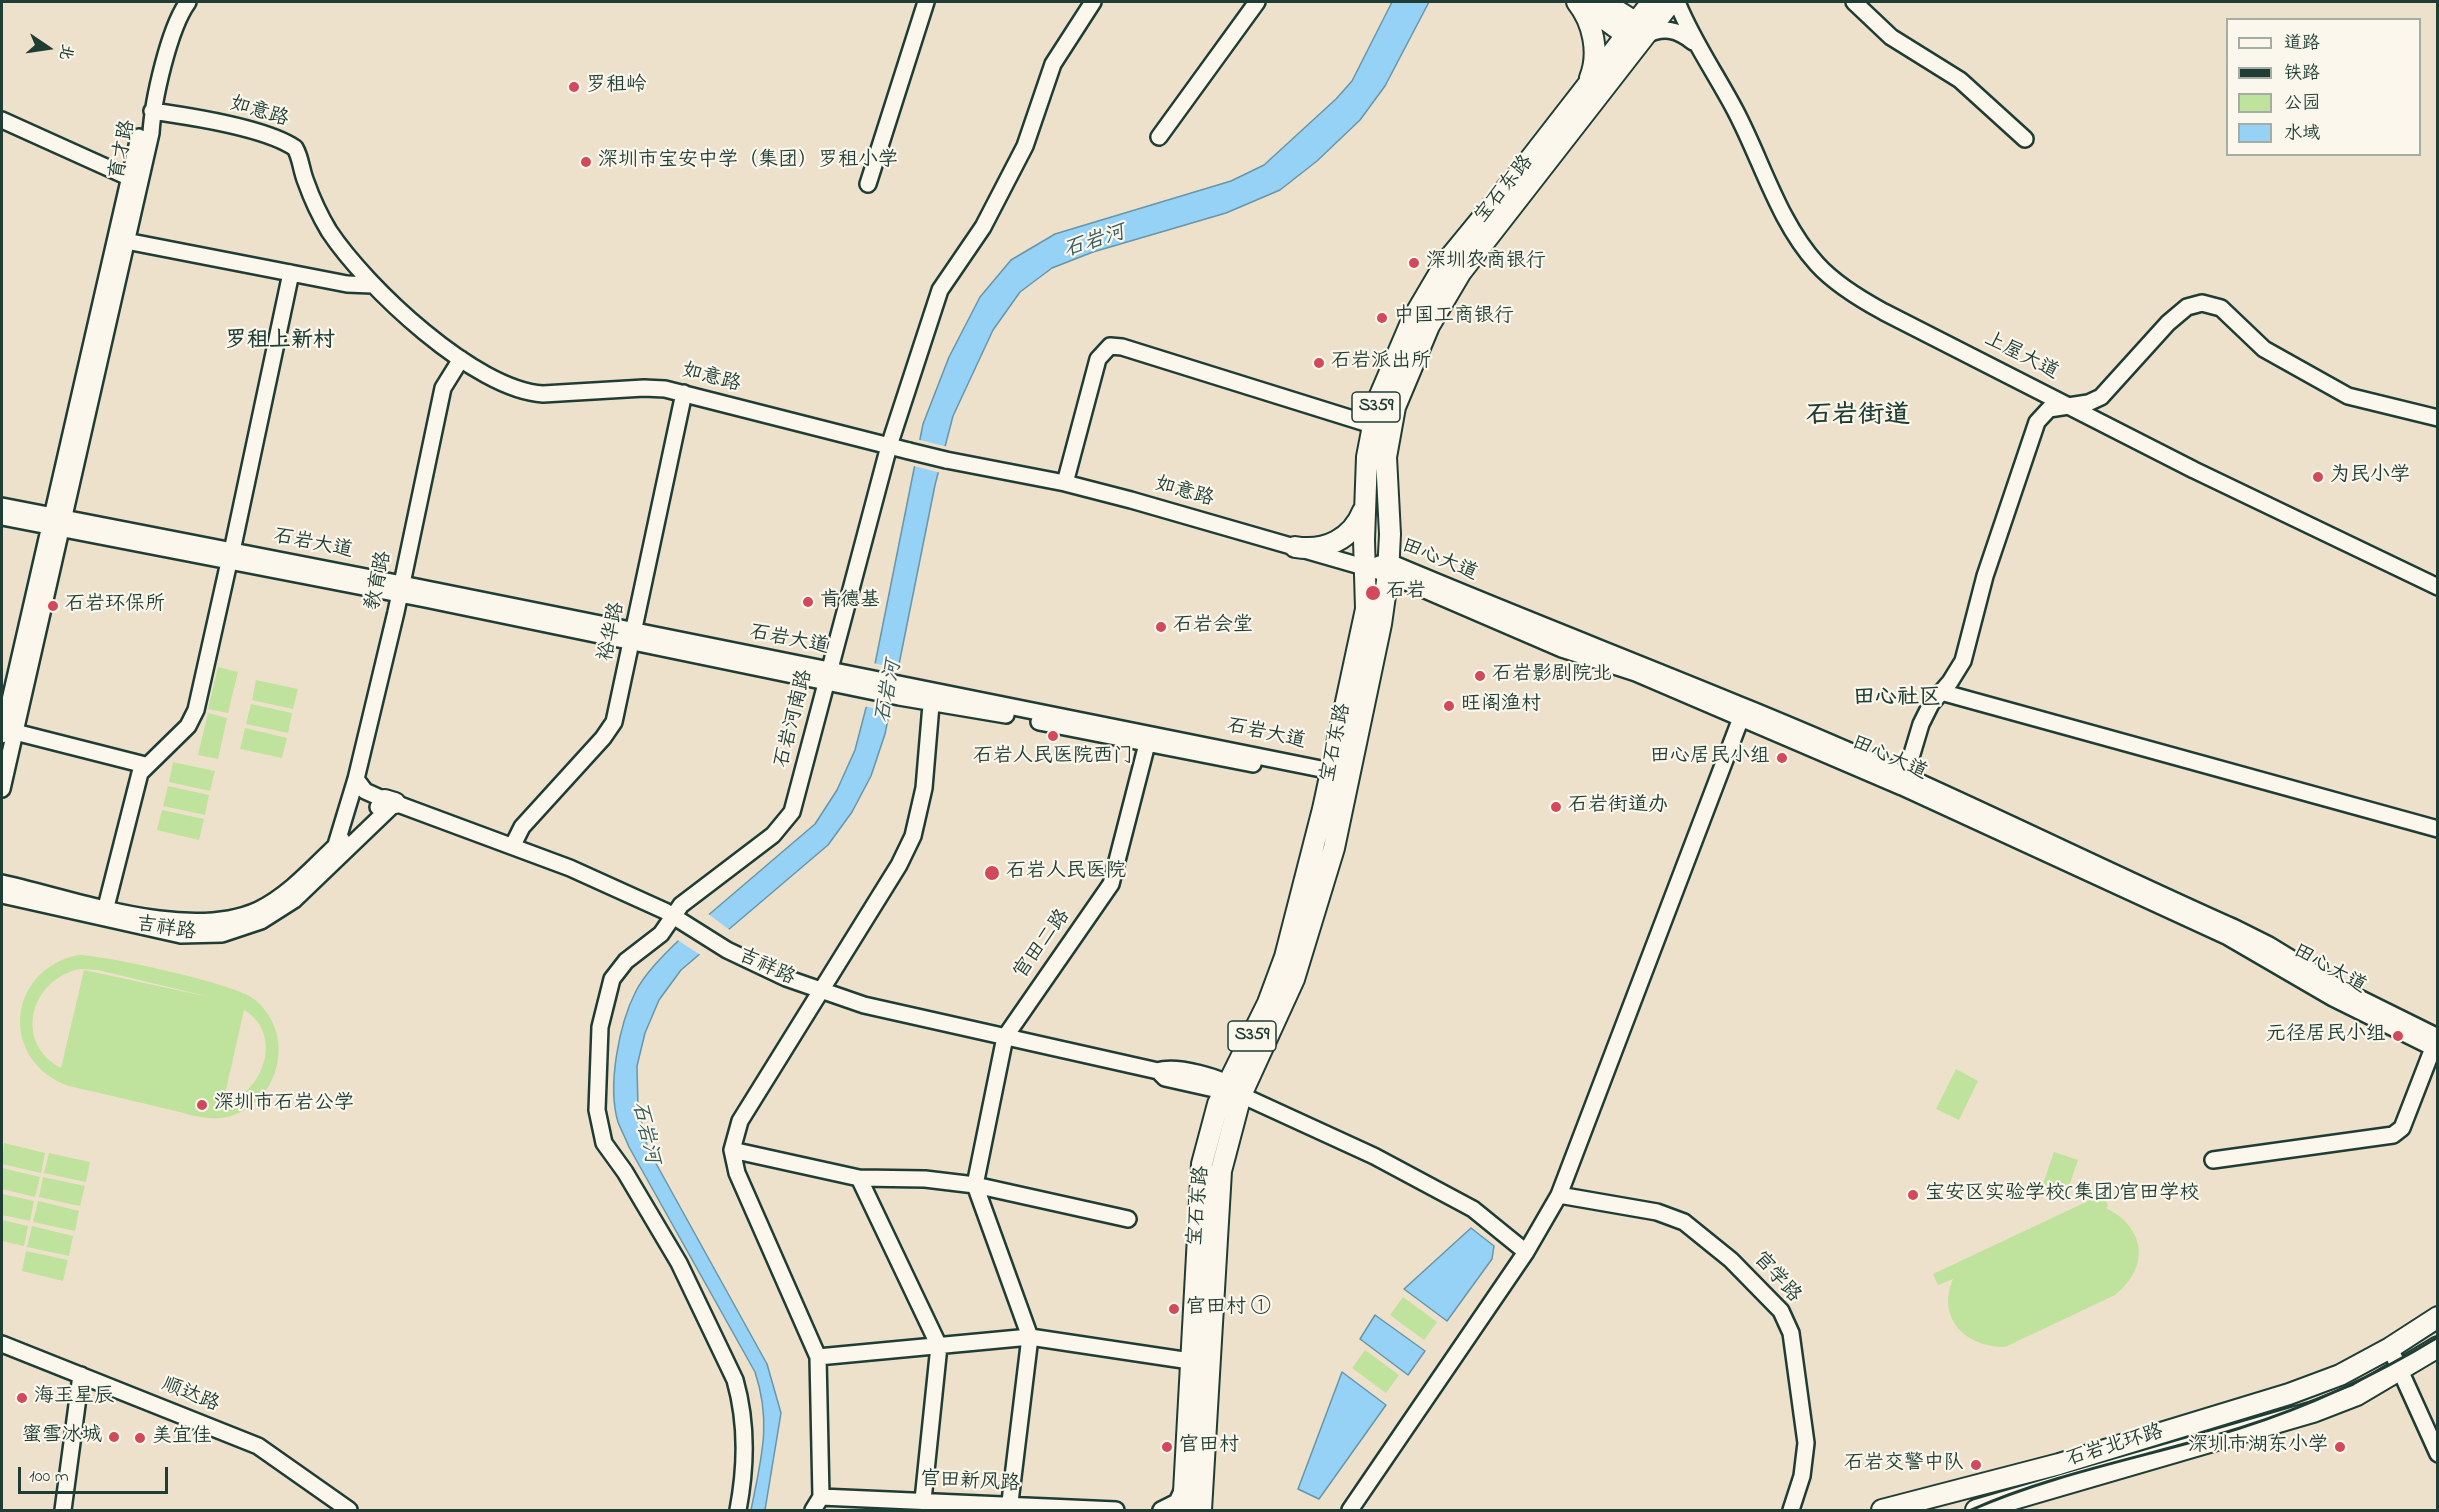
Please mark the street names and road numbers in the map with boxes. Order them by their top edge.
street label: 如意路 [227,93,291,133]
street label: 育才路 [106,118,142,182]
street label: 宝石东路 [1471,151,1539,229]
street label: 上屋大道 [1980,328,2062,386]
street label: 如意路 [679,360,743,398]
road number: S359 [1352,392,1400,422]
street label: 如意路 [1152,473,1216,513]
street label: 石岩大道 [271,526,355,564]
street label: 田心大道 [1397,535,1481,587]
street label: 教育路 [362,549,398,613]
street label: 裕华路 [595,600,631,664]
street label: 石岩大道 [747,622,831,660]
street label: 石岩河南路 [771,668,819,770]
street label: 宝石东路 [1317,701,1357,785]
street label: 石岩大道 [1224,715,1308,755]
street label: 田心大道 [1848,732,1930,786]
street label: 官田二路 [1010,906,1076,984]
street label: 吉祥路 [134,913,198,947]
street label: 田心大道 [2288,940,2370,1000]
street label: 吉祥路 [734,944,798,992]
road number: S359 [1228,1021,1276,1051]
street label: 宝石东路 [1185,1165,1215,1247]
street label: 官学路 [1747,1248,1805,1308]
street label: 顺达路 [158,1374,222,1418]
street label: 石岩北环路 [2064,1421,2166,1473]
street label: 官田新风路 [919,1468,1021,1498]

